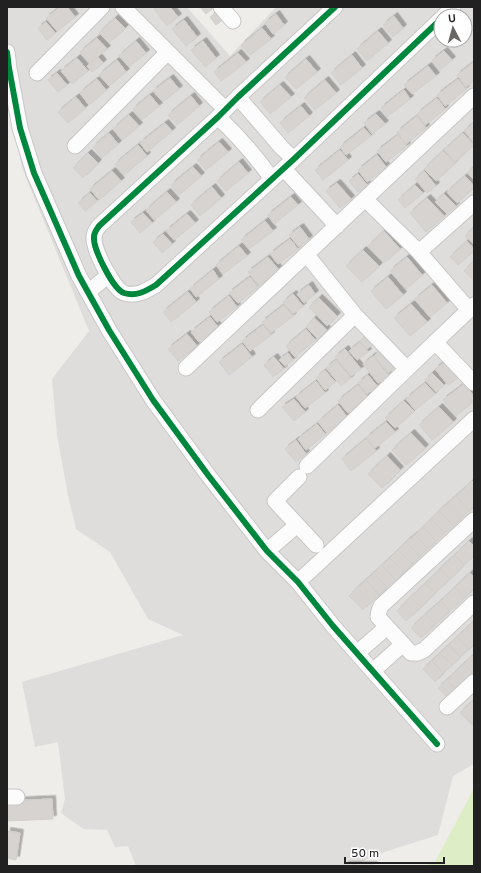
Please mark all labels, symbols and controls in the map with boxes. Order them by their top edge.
north arrow [433,8,473,48]
text: U [447,12,457,26]
scale bar [345,839,444,865]
text: 50 m [351,846,379,862]

